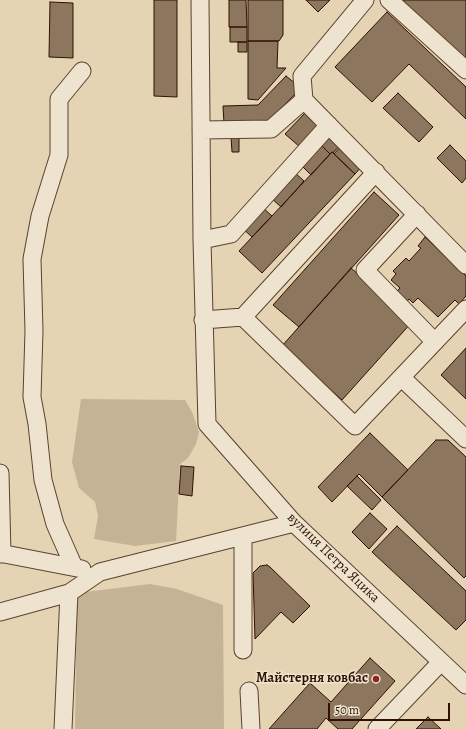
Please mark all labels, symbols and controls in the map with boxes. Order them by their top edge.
street label: вулиця Петра Яцика [283,510,383,606]
place label: Майстерня ковбас [256,671,368,687]
marker: Майстерня ковбас [371,674,381,684]
scale bar [330,695,452,721]
text: 50 m [335,702,359,718]

